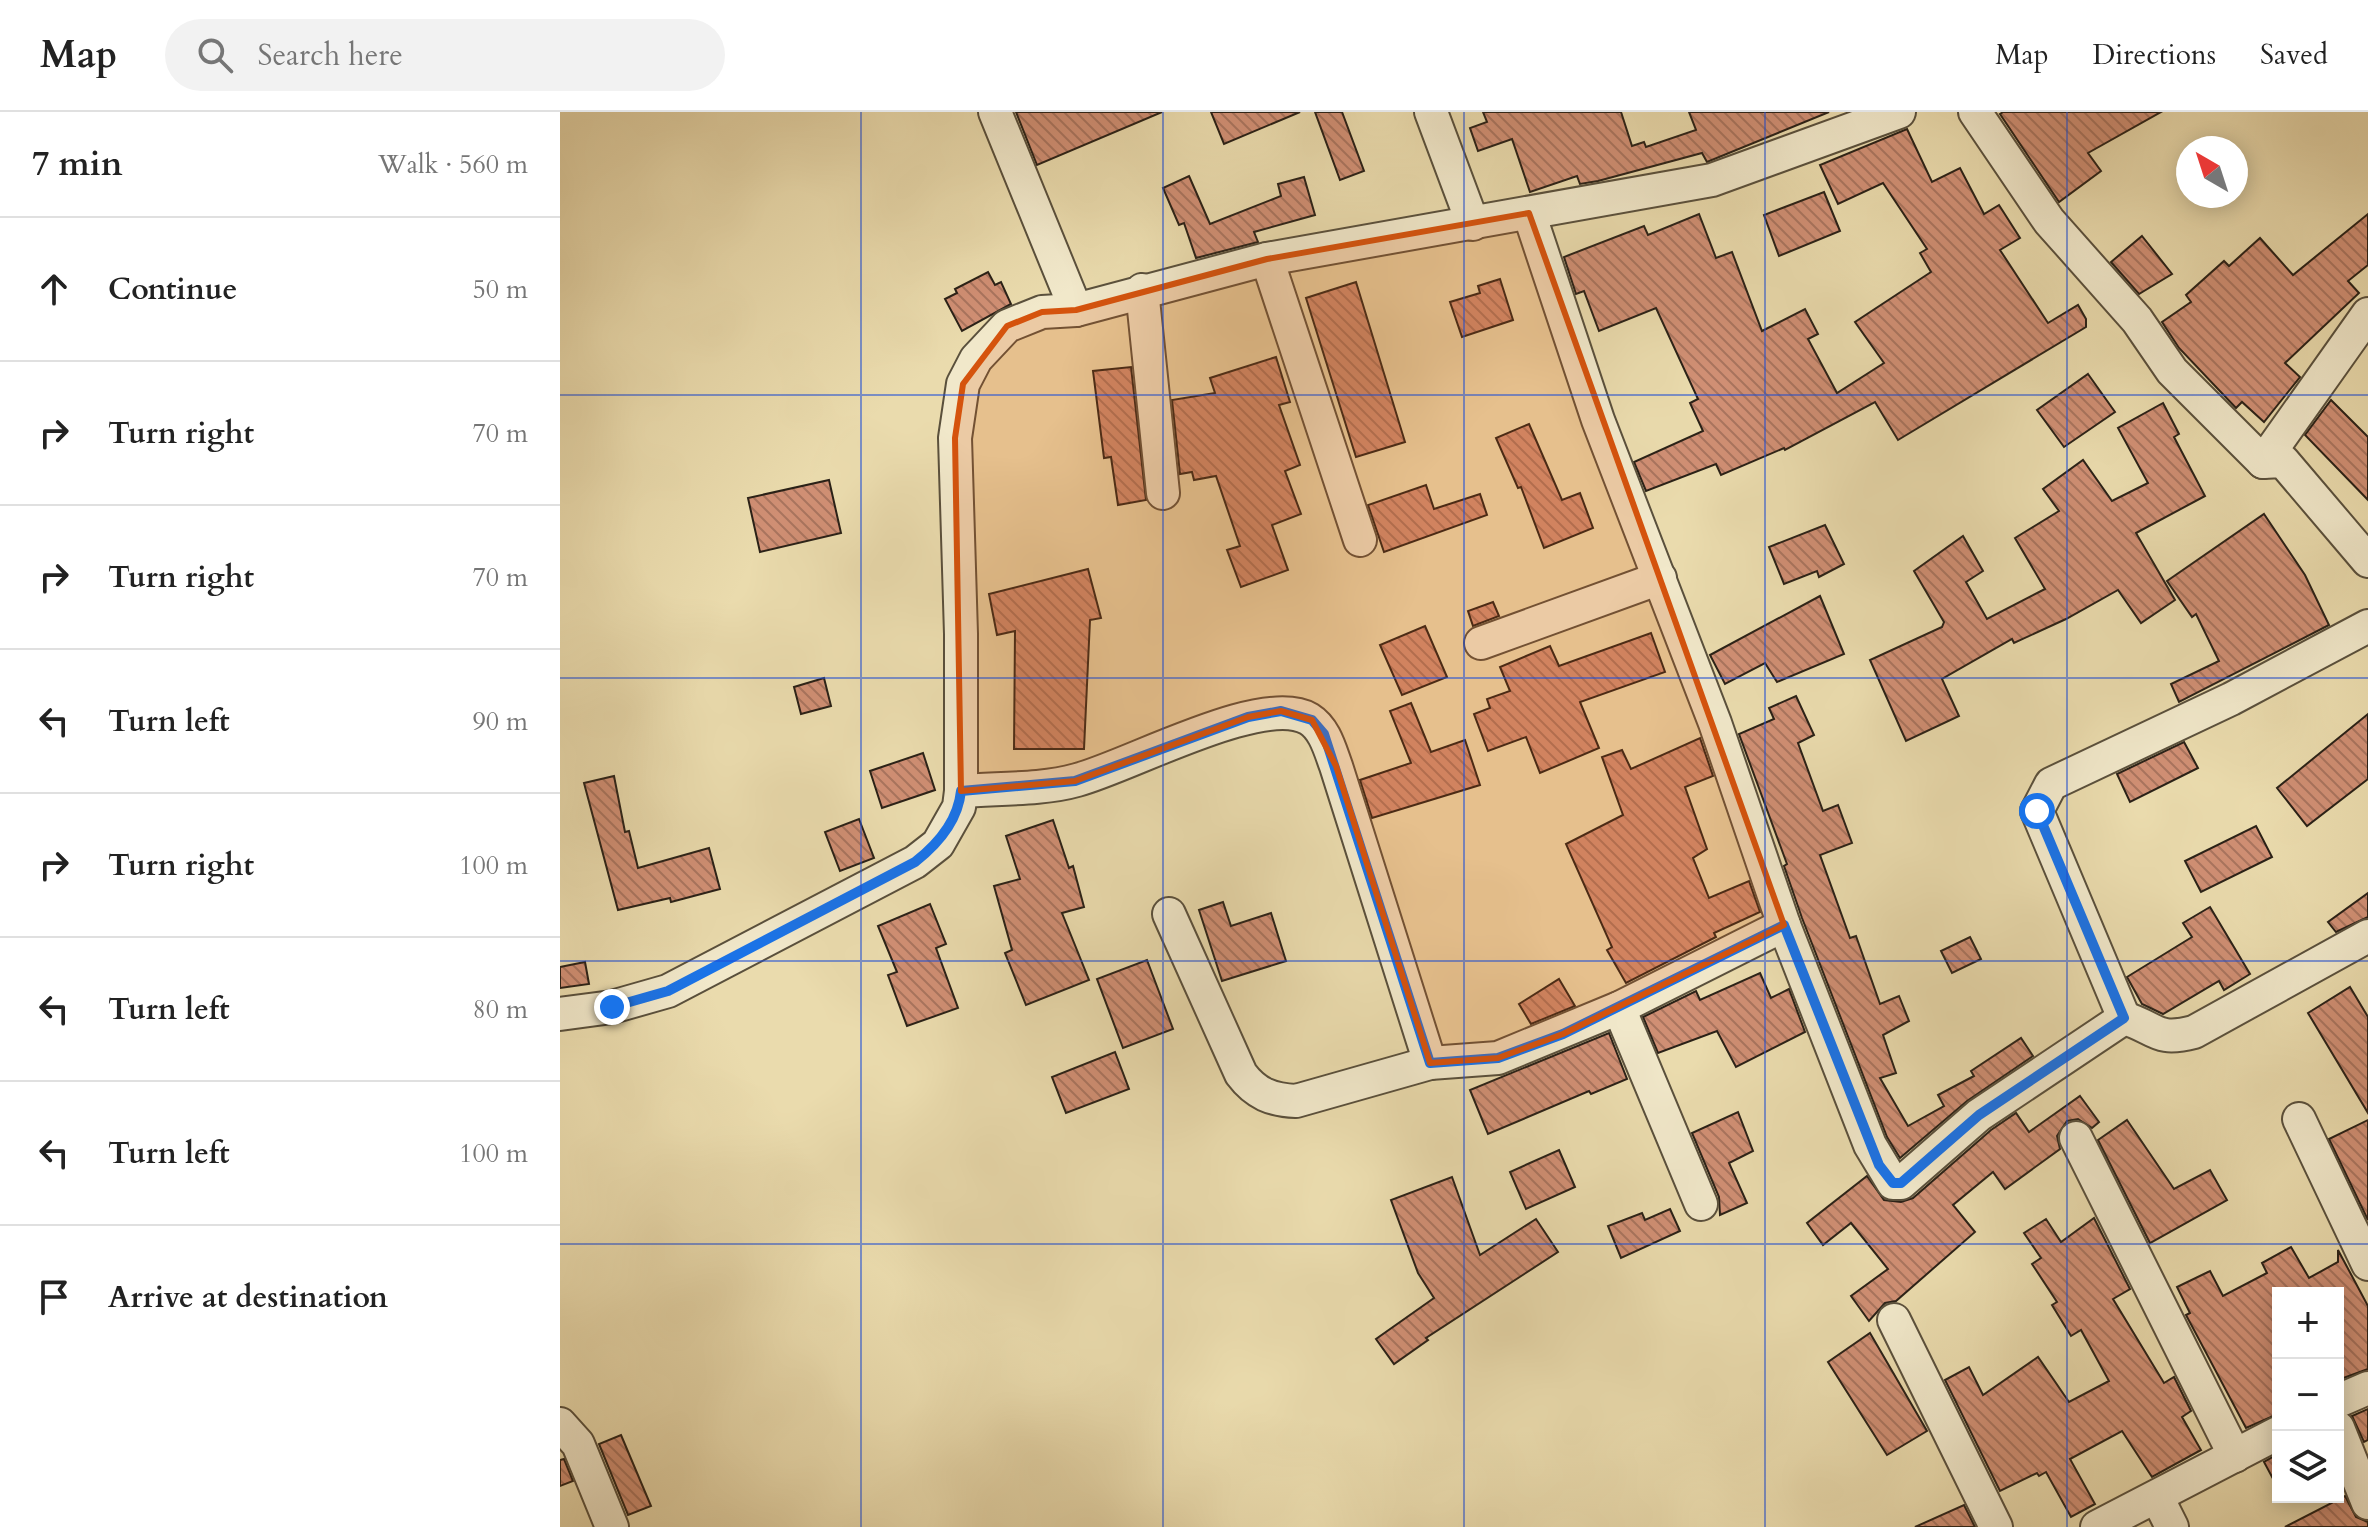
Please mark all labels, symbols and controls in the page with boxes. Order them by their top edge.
search box [165,19,725,91]
text: Map [40,29,117,81]
icon: search [193,33,237,77]
text: Search here [257,35,403,76]
text: Map [1995,36,2049,74]
text: Directions [2093,36,2216,74]
text: Saved [2260,36,2328,74]
north arrow [2176,136,2248,208]
text: 7 min [32,141,123,187]
text: Walk · 560 m [378,147,528,182]
icon: ahead [32,267,76,311]
text: Continue [108,269,237,310]
text: 50 m [472,272,528,307]
icon: right [32,411,76,455]
text: Turn right [108,413,254,454]
text: 70 m [472,416,528,451]
icon: right [32,555,76,599]
text: Turn right [108,557,254,598]
text: 70 m [472,560,528,595]
icon: left [32,699,76,743]
text: Turn left [108,701,230,742]
text: 90 m [472,704,528,739]
route start [2019,793,2055,829]
icon: right [32,843,76,887]
text: Turn right [108,845,254,886]
text: 100 m [459,848,528,883]
icon: left [32,987,76,1031]
text: Turn left [108,989,230,1030]
route end [594,989,630,1025]
text: 80 m [472,992,528,1027]
icon: left [32,1131,76,1175]
text: Turn left [108,1133,230,1174]
text: 100 m [459,1136,528,1171]
icon: arrive [32,1275,76,1319]
text: Arrive at destination [108,1277,388,1318]
map controls [2272,1287,2344,1503]
button: + [2272,1287,2344,1359]
button: − [2272,1359,2344,1431]
button: layers [2272,1431,2344,1503]

